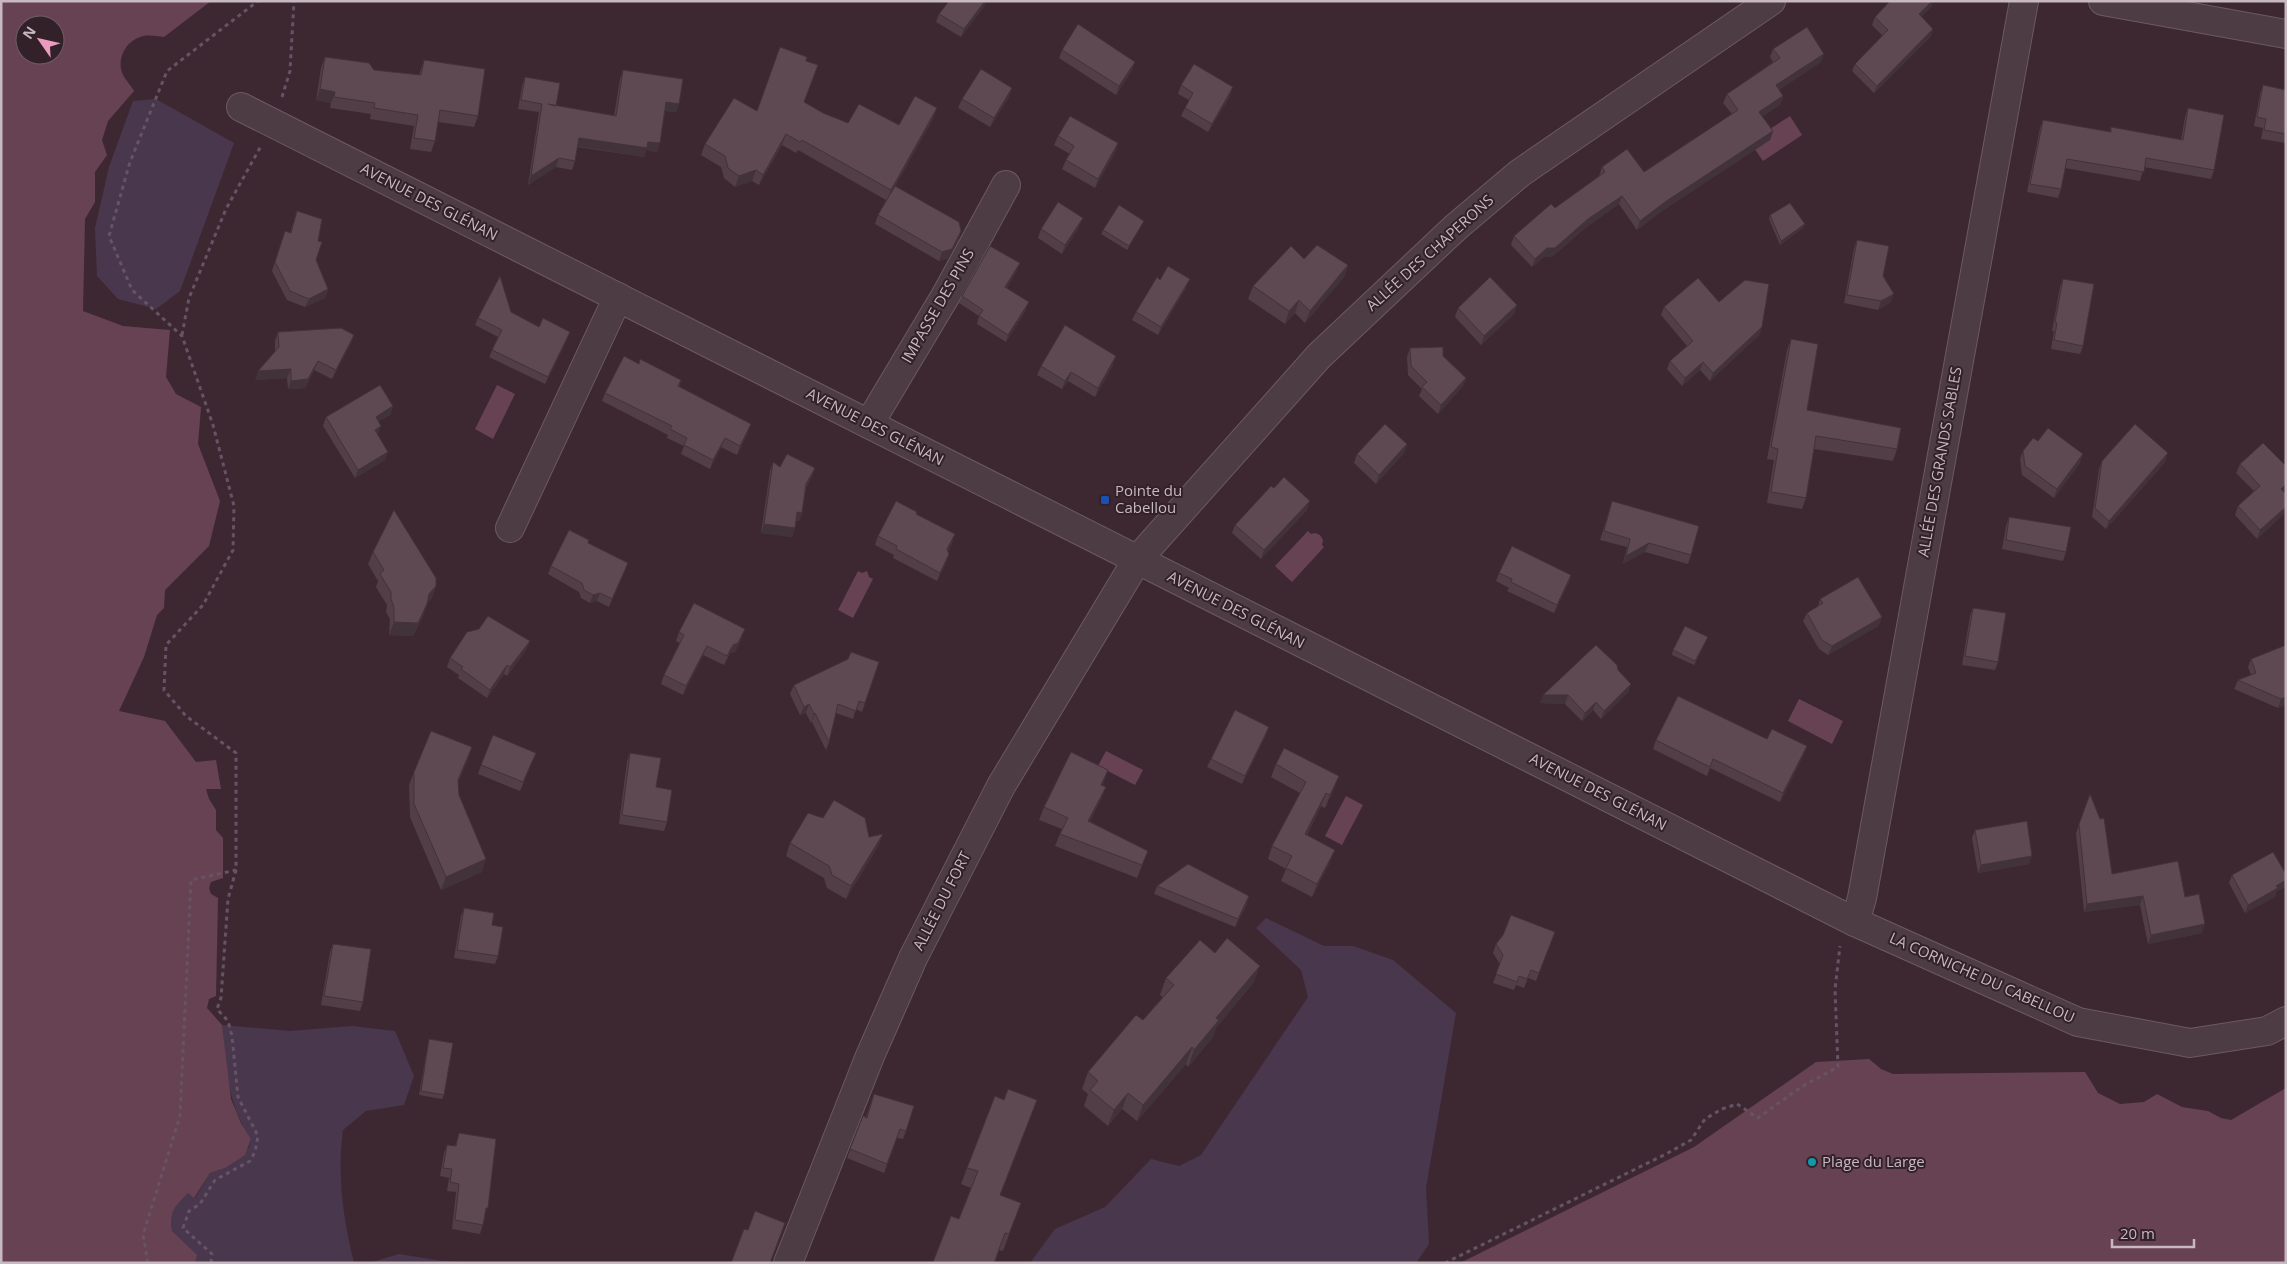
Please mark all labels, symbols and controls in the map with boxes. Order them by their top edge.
north arrow [15,15,65,65]
text: N [18,22,40,42]
street label: AVENUE DES GLÉNAN [357,158,502,244]
street label: ALLÉE DES CHAPERONS [1361,190,1497,315]
street label: IMPASSE DES PINS [896,245,978,366]
street label: ALLÉE DES GRANDS SABLES [1912,365,1966,558]
street label: AVENUE DES GLÉNAN [803,383,948,469]
place label: Pointe du Cabellou [1115,480,1182,517]
marker: Pointe du Cabellou [1099,494,1111,506]
street label: AVENUE DES GLÉNAN [1164,566,1309,652]
street label: AVENUE DES GLÉNAN [1526,748,1671,834]
street label: ALLÉE DU FORT [908,847,975,953]
street label: LA CORNICHE DU CABELLOU [1887,927,2078,1027]
place label: Plage du Large [1822,1151,1925,1171]
marker: Plage du Large [1806,1156,1818,1168]
scale bar [2112,1216,2194,1248]
text: 20 m [2120,1223,2155,1243]

